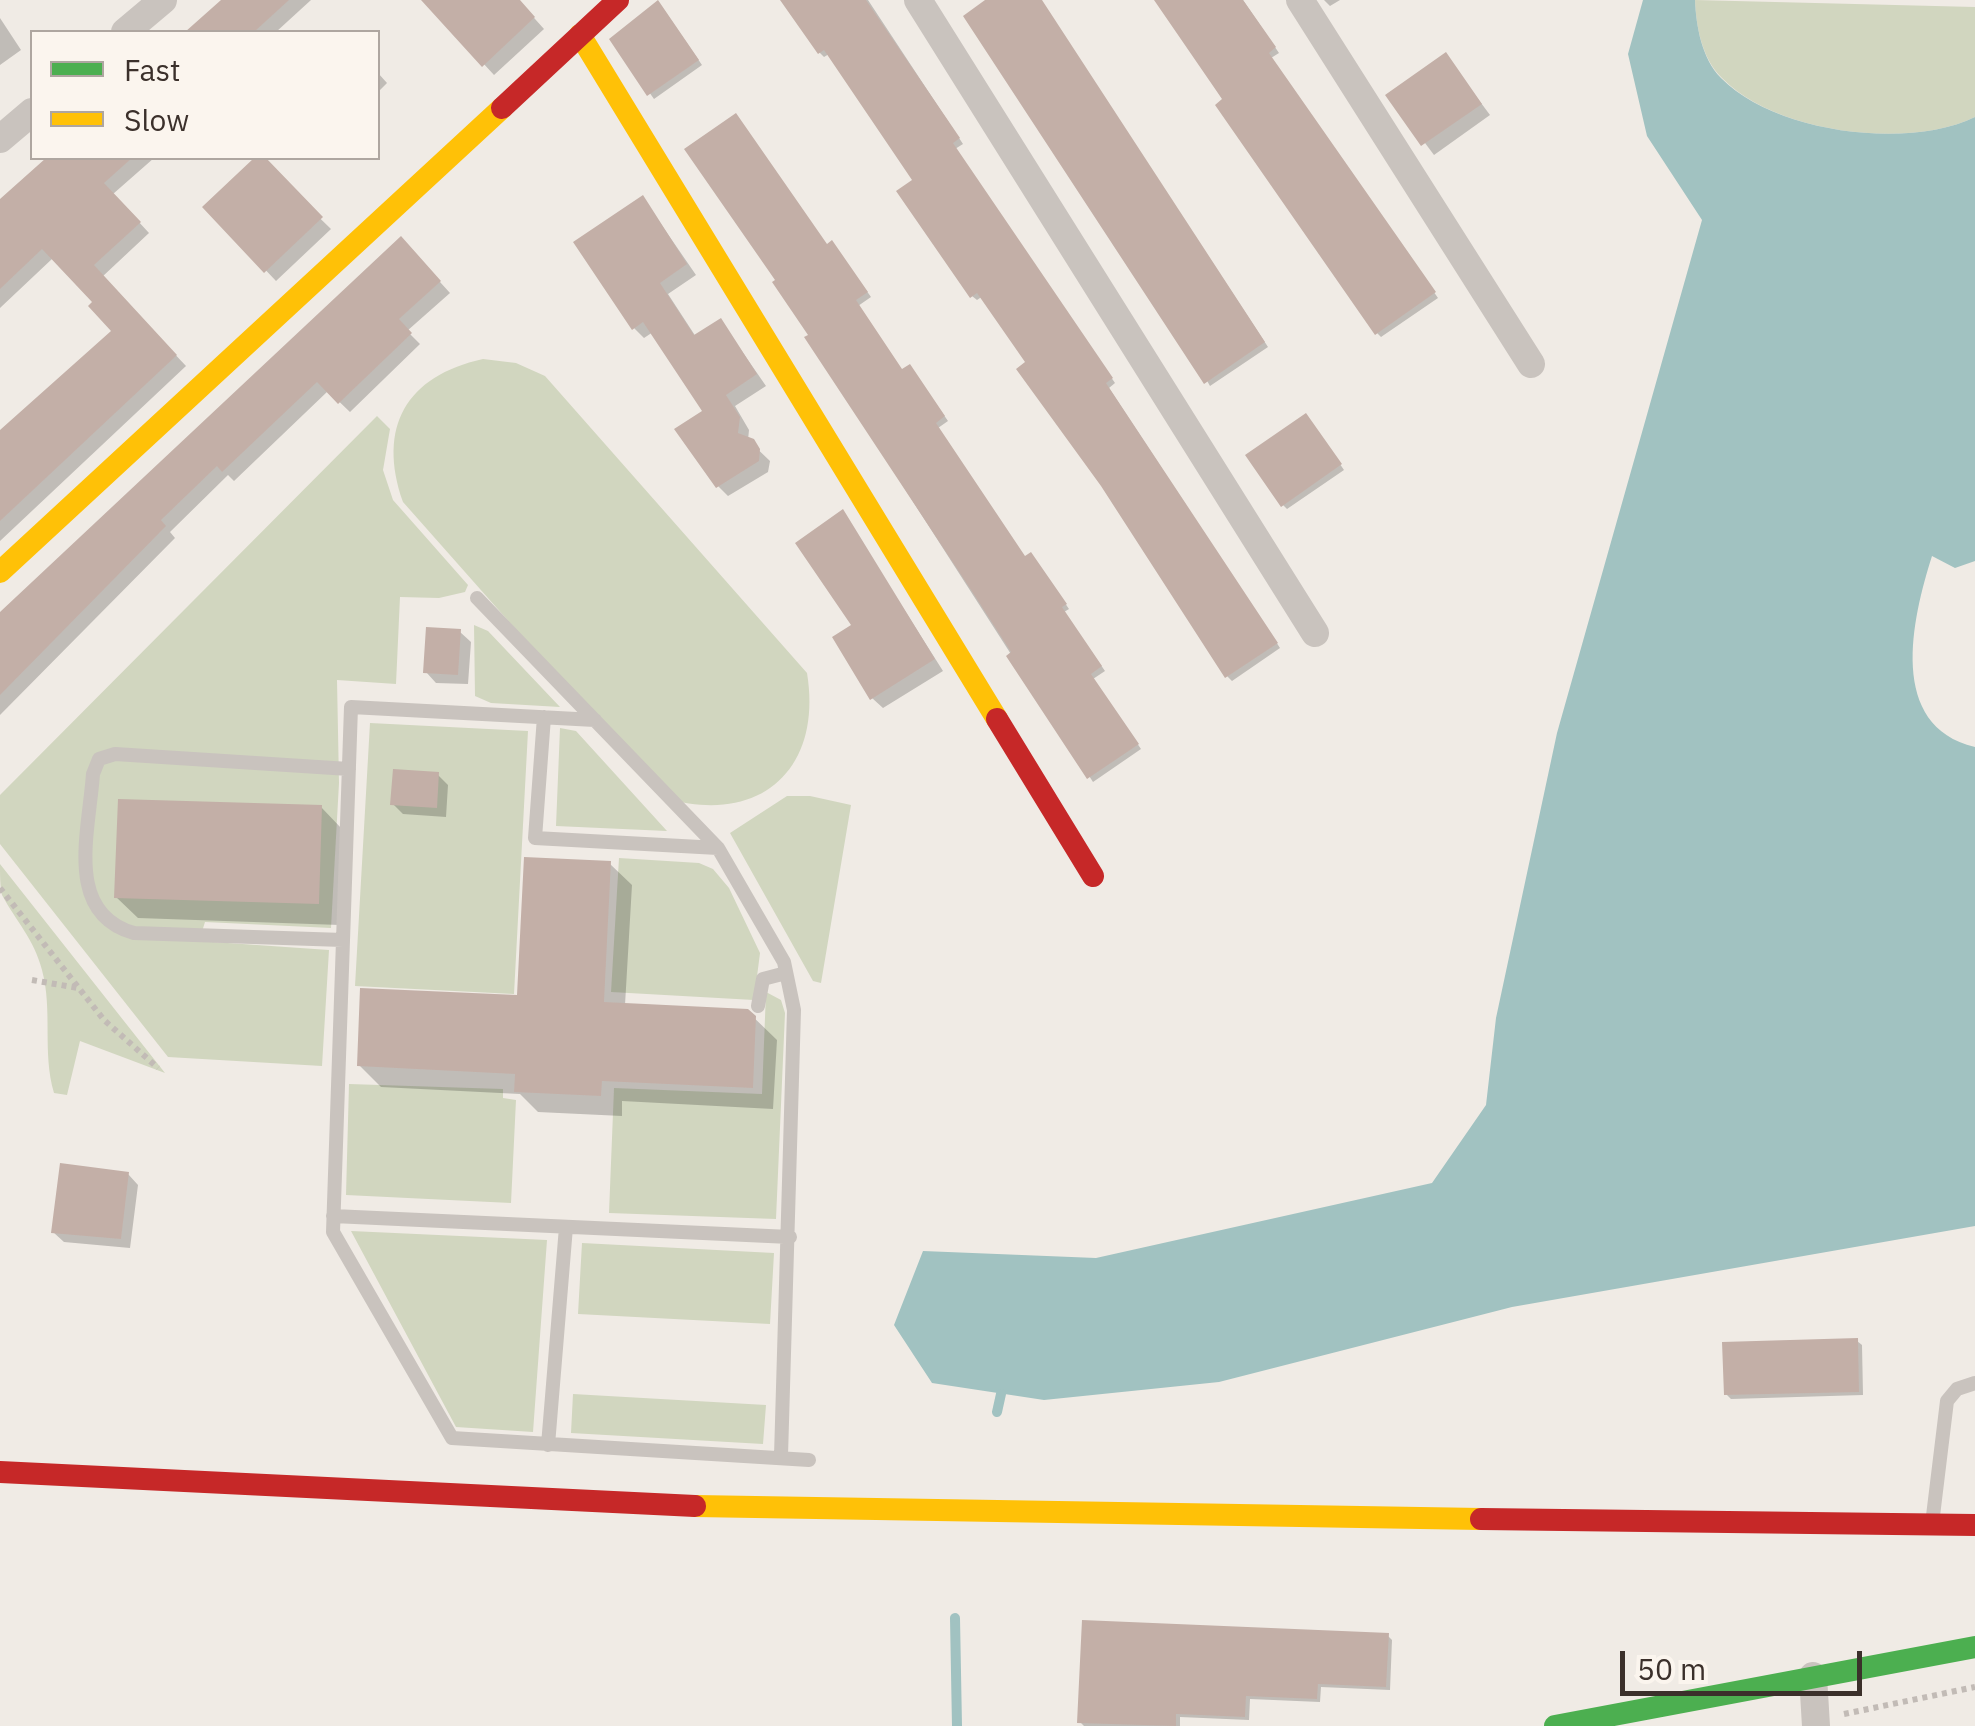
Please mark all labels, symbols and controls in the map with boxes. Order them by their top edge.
legend [30,30,380,160]
text: Fast [124,50,181,89]
text: Slow [124,100,189,139]
scale bar [1625,1631,1868,1693]
text: 50 m [1637,1649,1706,1688]

